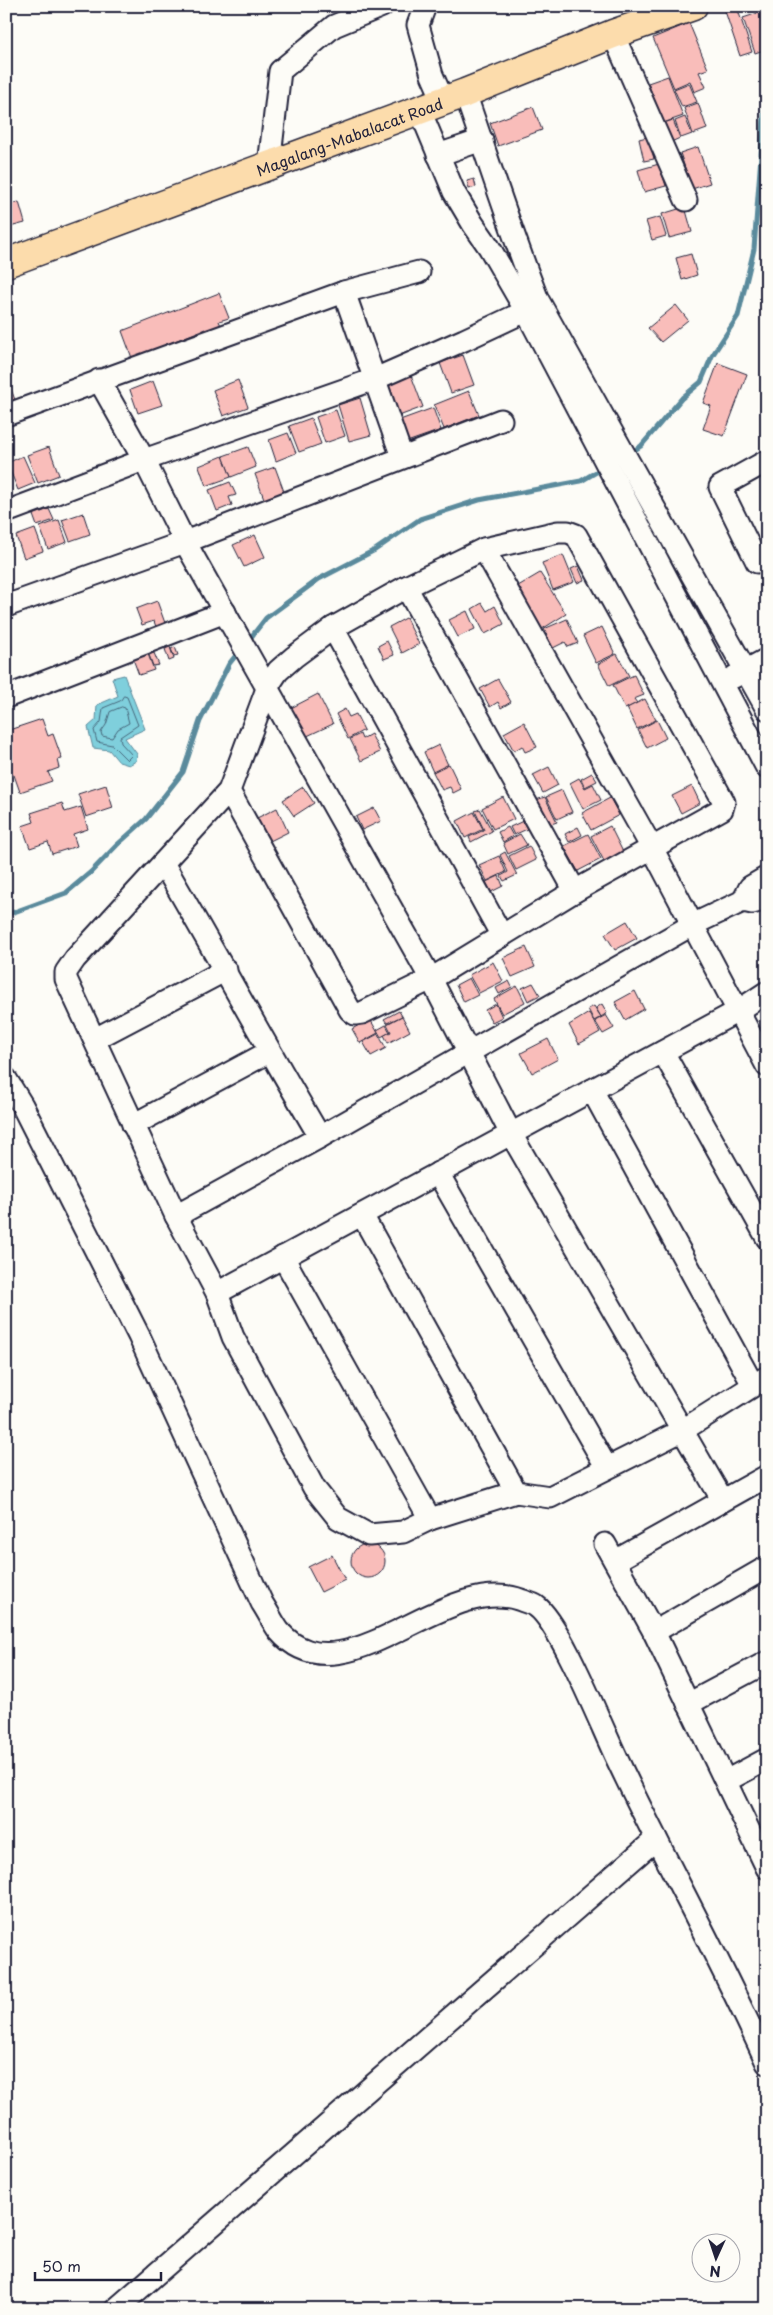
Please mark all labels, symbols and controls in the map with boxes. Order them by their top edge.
street label: Magalang-Mabalacat Road [253,91,446,181]
north arrow [690,2232,740,2282]
scale bar [35,2250,161,2282]
text: 50 m [42,2254,81,2277]
text: N [709,2261,721,2282]

